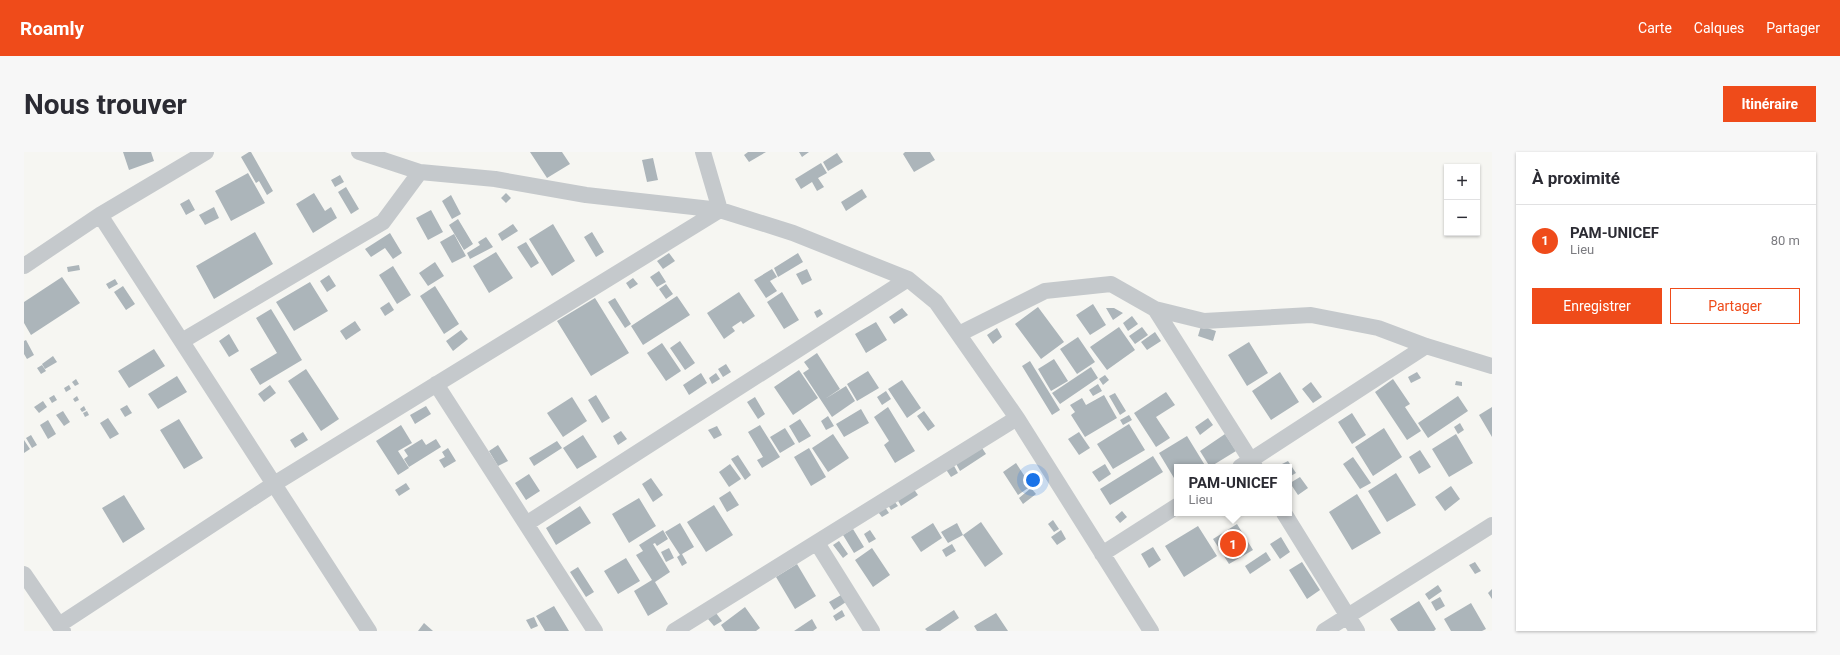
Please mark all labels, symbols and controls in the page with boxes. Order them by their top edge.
text: Roamly [20,17,84,40]
text: Carte [1638,20,1672,36]
text: Calques [1694,20,1744,36]
text: Partager [1766,20,1820,36]
button: Itinéraire [1723,86,1816,122]
text: Nous trouver [24,88,187,121]
map controls [1444,164,1480,236]
button: + [1444,164,1480,200]
text: À proximité [1532,168,1620,188]
button: − [1444,200,1480,236]
text: PAM-UNICEF [1570,224,1659,242]
text: 1 [1541,233,1549,248]
text: 80 m [1771,233,1800,248]
text: Lieu [1570,242,1594,257]
button: Enregistrer [1532,288,1662,324]
button: Partager [1670,288,1800,324]
popup [1174,464,1292,516]
your location [1023,470,1043,490]
text: PAM-UNICEF [1189,474,1277,492]
text: Lieu [1189,492,1213,507]
pin: 1 [1220,529,1246,559]

